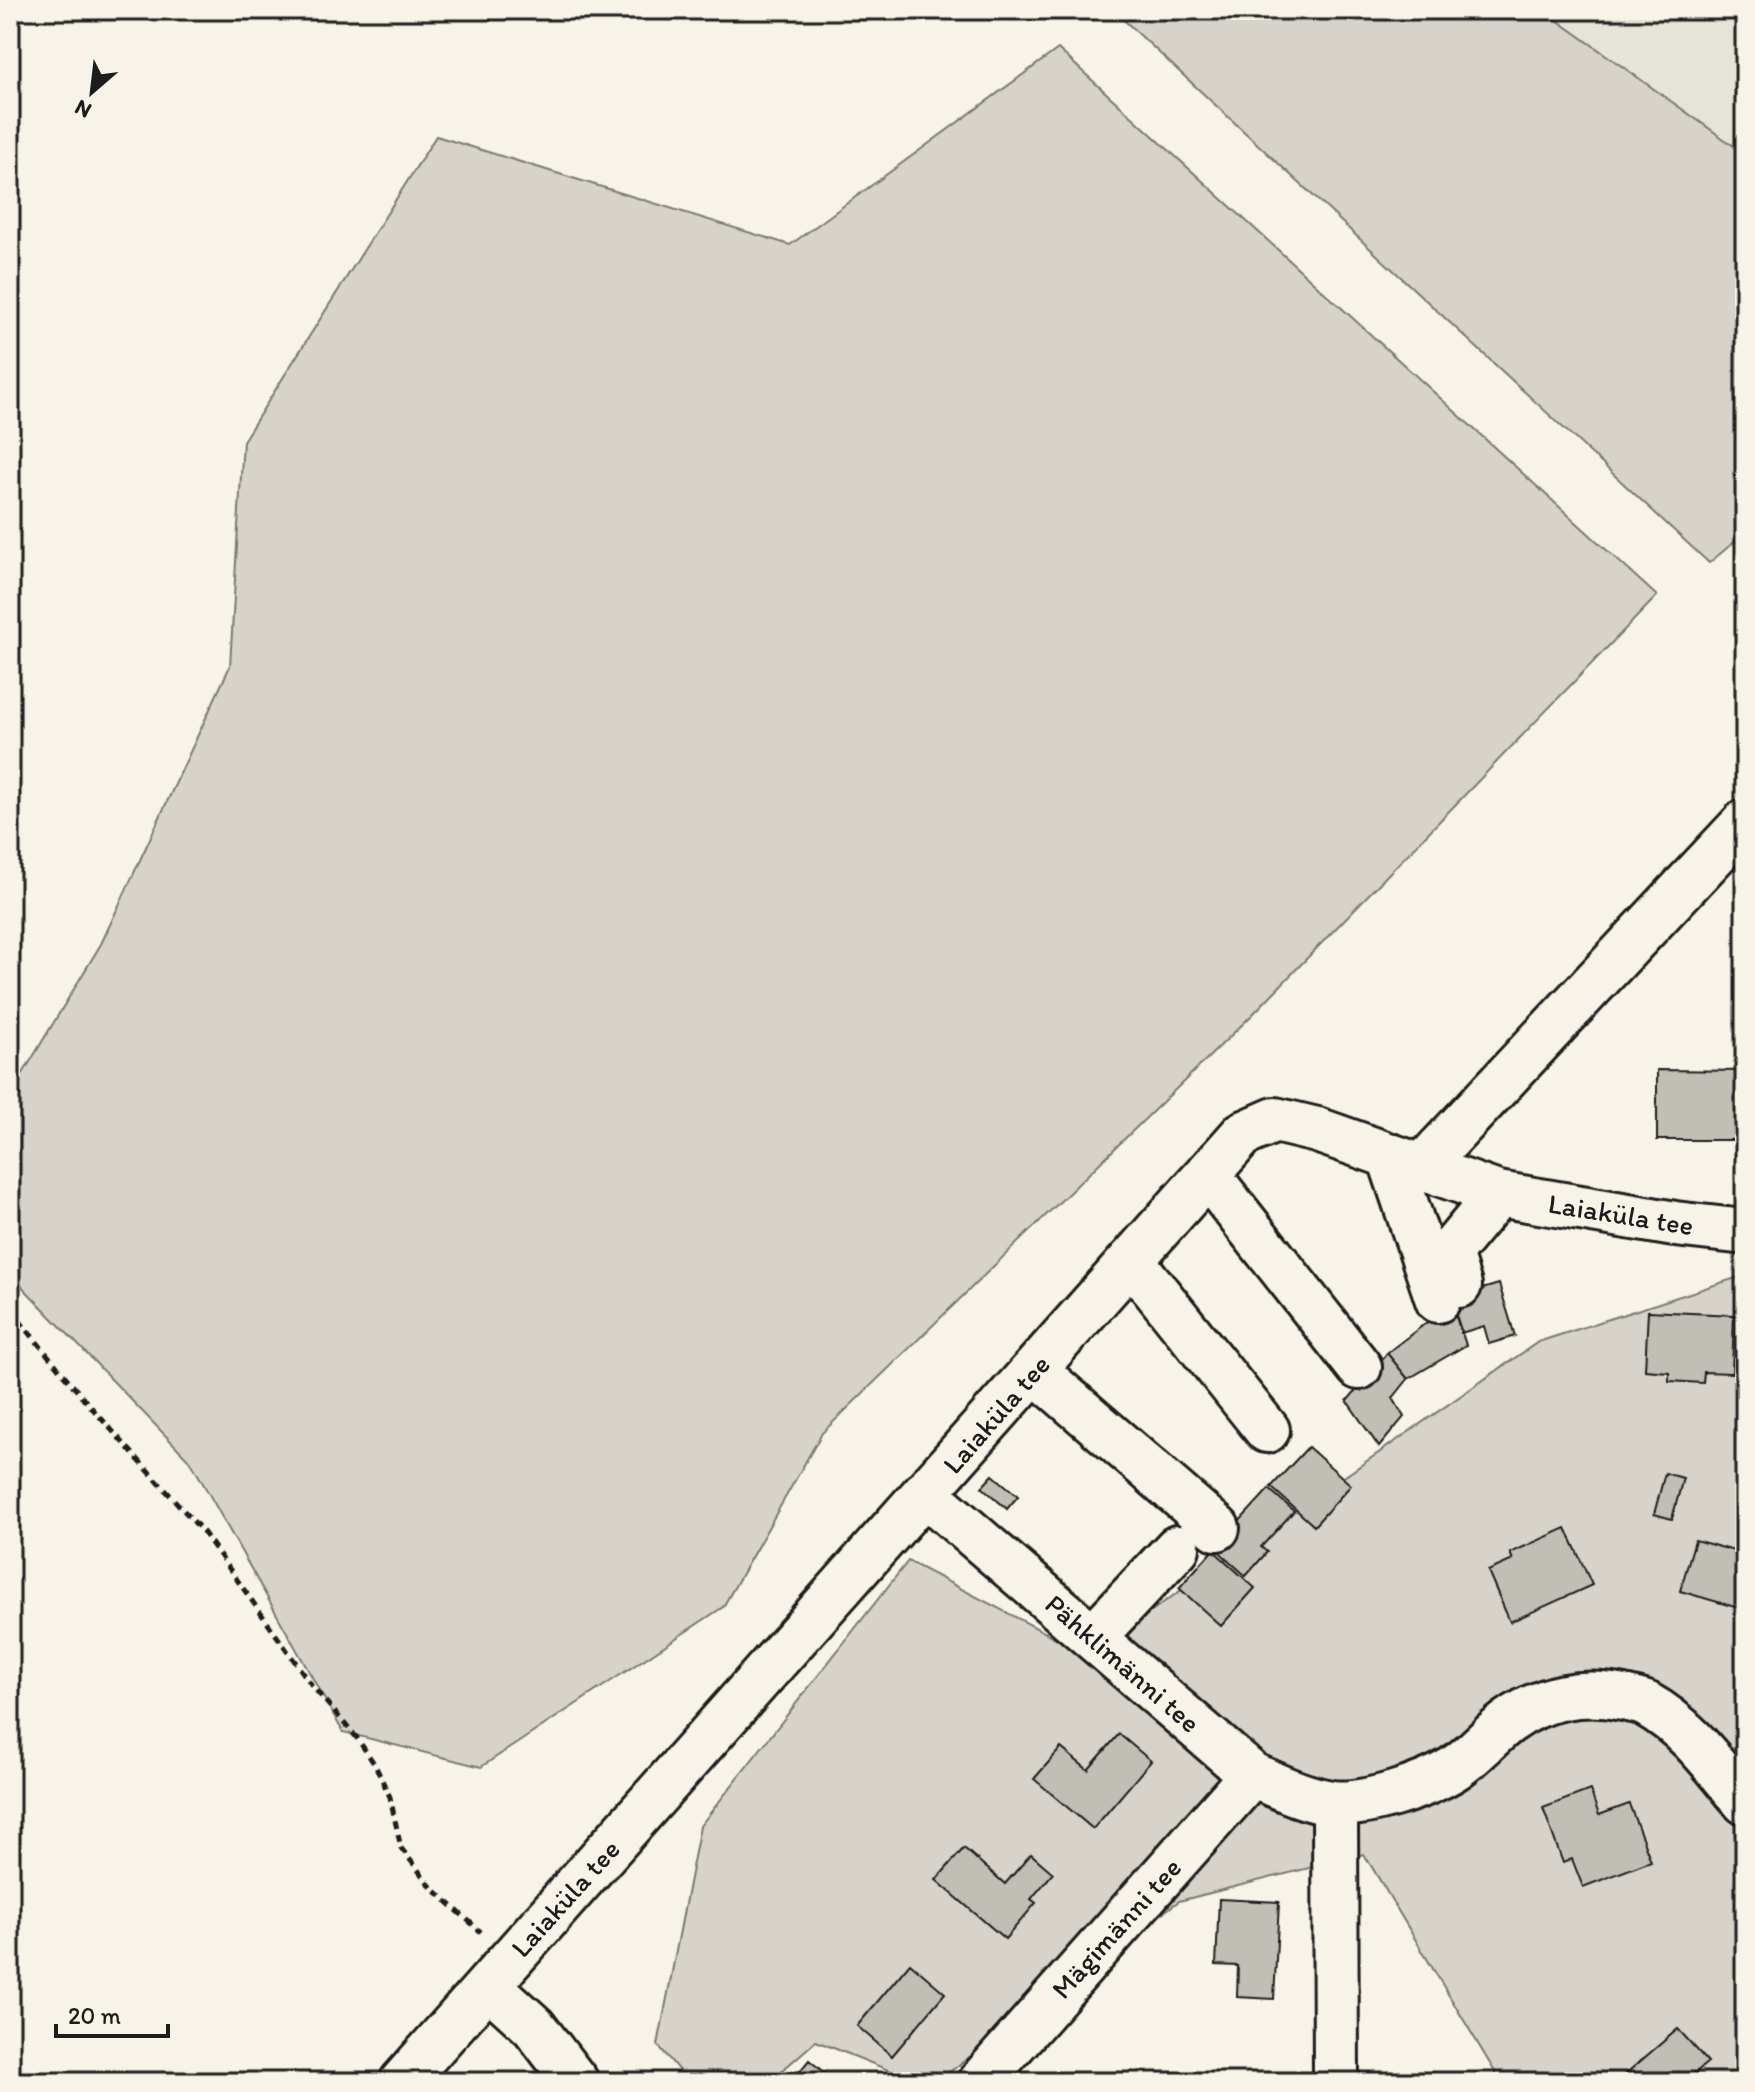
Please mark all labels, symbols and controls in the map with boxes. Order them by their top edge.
north arrow [52,52,132,132]
text: N [70,94,96,125]
street label: Laiaküla tee [1546,1186,1696,1242]
street label: Laiaküla tee [935,1348,1057,1480]
street label: Pähklimänni tee [1039,1587,1207,1739]
street label: Laiaküla tee [503,1832,627,1964]
street label: Mägimänni tee [1044,1851,1188,2005]
scale bar [56,1988,168,2038]
text: 20 m [68,2001,121,2030]

